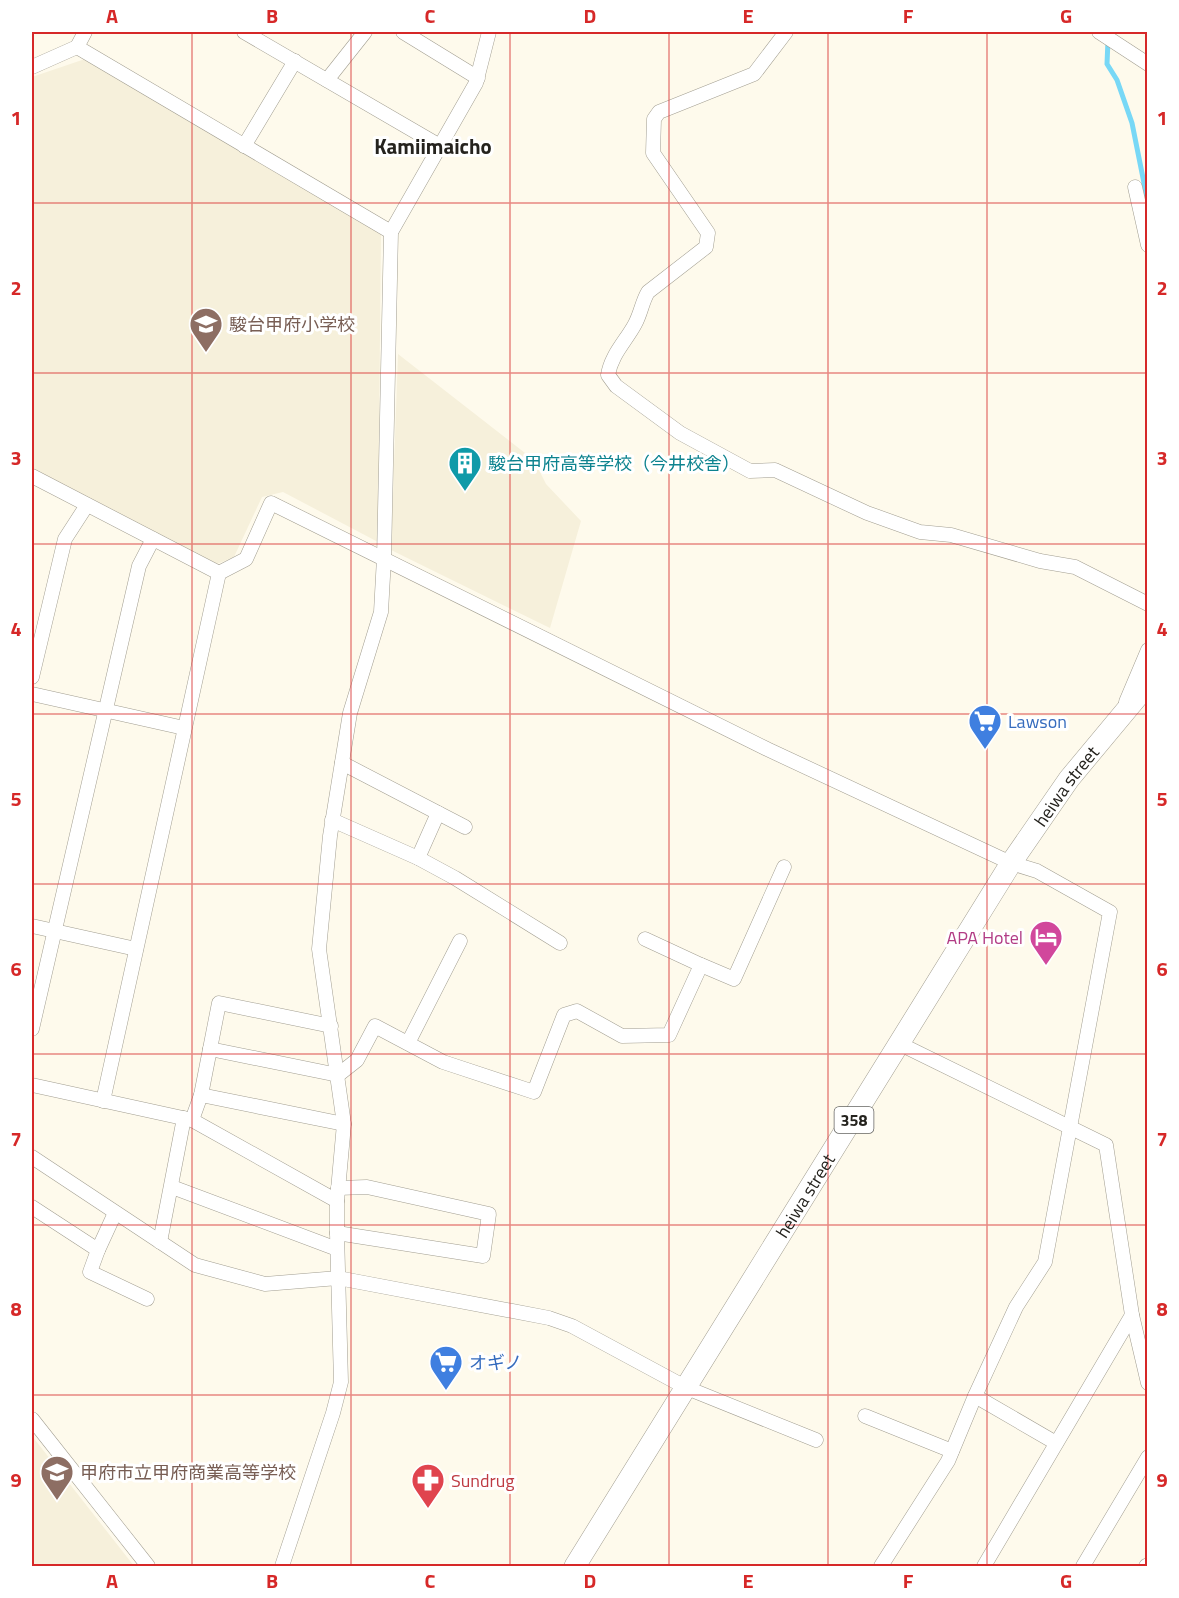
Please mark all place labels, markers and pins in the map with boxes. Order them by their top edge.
school or university icon: 駿台甲府小学校 [188,306,224,353]
place label: 駿台甲府小学校 [229,311,355,338]
building icon: 駿台甲府高等学校（今井校舎） [447,445,483,492]
place label: 駿台甲府高等学校（今井校舎） [488,450,740,477]
supermarket icon: Lawson [967,703,1003,750]
place label: Lawson [1008,708,1067,735]
hotel icon: APA Hotel [1028,919,1064,966]
place label: APA Hotel [946,924,1023,951]
supermarket icon: オギノ [428,1344,464,1391]
place label: オギノ [469,1349,522,1376]
school or university icon: 甲府市立甲府商業高等学校 [39,1454,75,1501]
place label: 甲府市立甲府商業高等学校 [80,1459,296,1486]
pharmacy icon: Sundrug [410,1462,446,1509]
place label: Sundrug [451,1467,515,1494]

